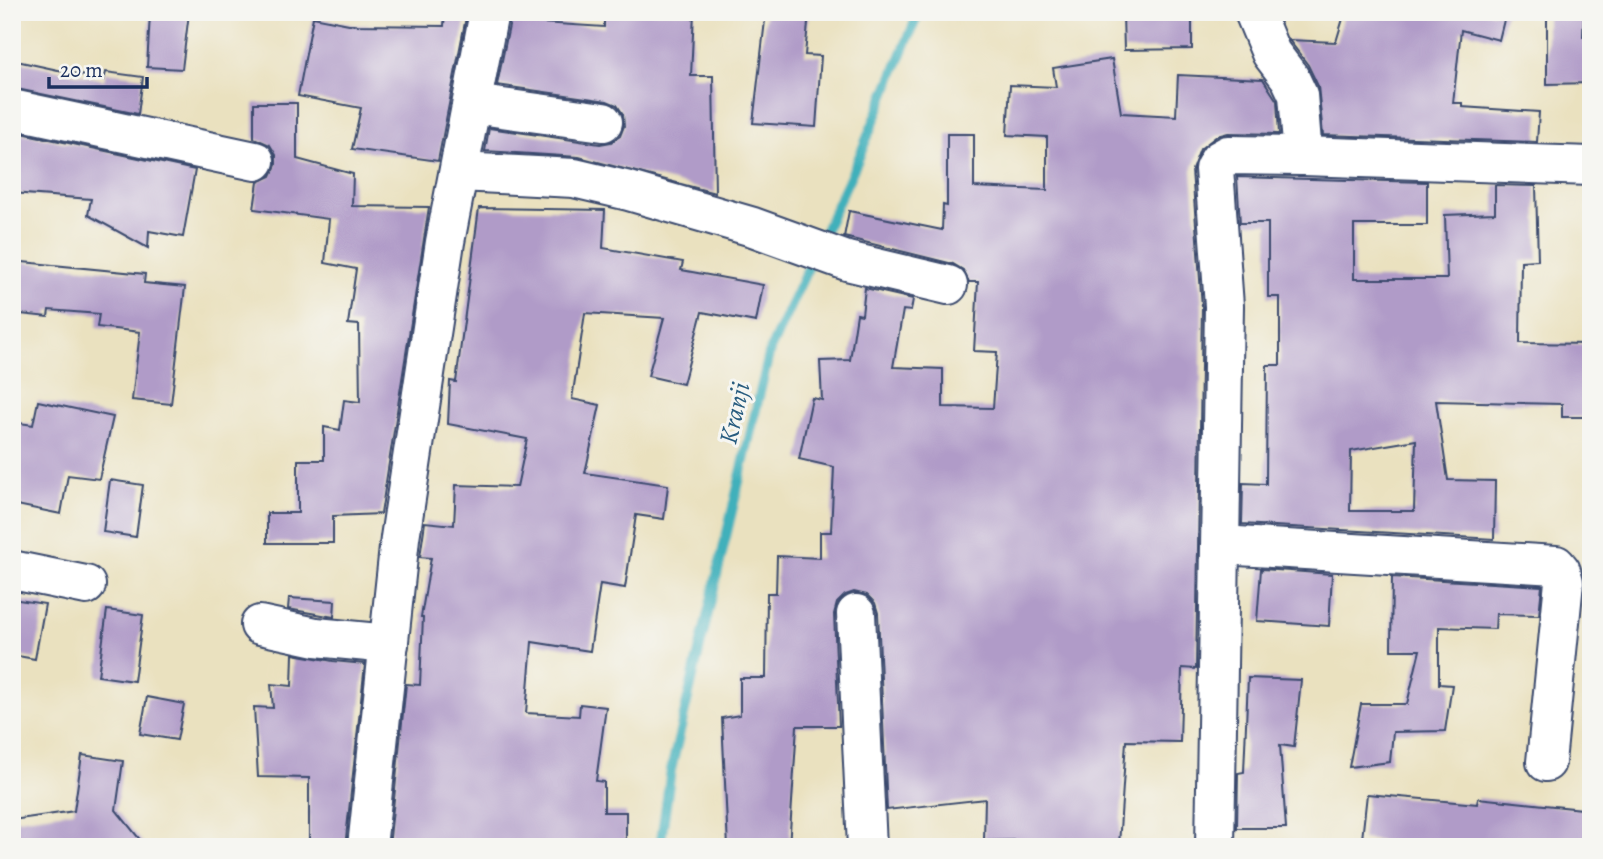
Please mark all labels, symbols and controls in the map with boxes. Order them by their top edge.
scale bar [49,46,147,90]
text: 20 m [60,56,103,84]
water label: Kranji [710,379,759,447]

